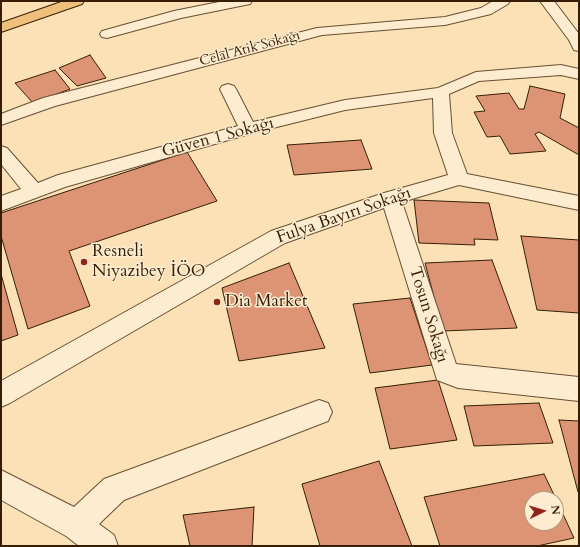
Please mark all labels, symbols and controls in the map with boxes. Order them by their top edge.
street label: Celal Atik Sokağı [198,27,302,71]
street label: Güven 1 Sokağı [160,113,276,163]
street label: Fulya Bayırı Sokağı [274,183,414,249]
place label: Resneli Niyazibey İÖO [92,242,206,282]
marker: Resneli Niyazibey İÖO [79,257,89,267]
street label: Tosun Sokağı [404,265,452,365]
place label: Dia Market [225,292,307,312]
marker: Dia Market [212,297,222,307]
north arrow [524,491,564,531]
text: N [548,505,563,515]

